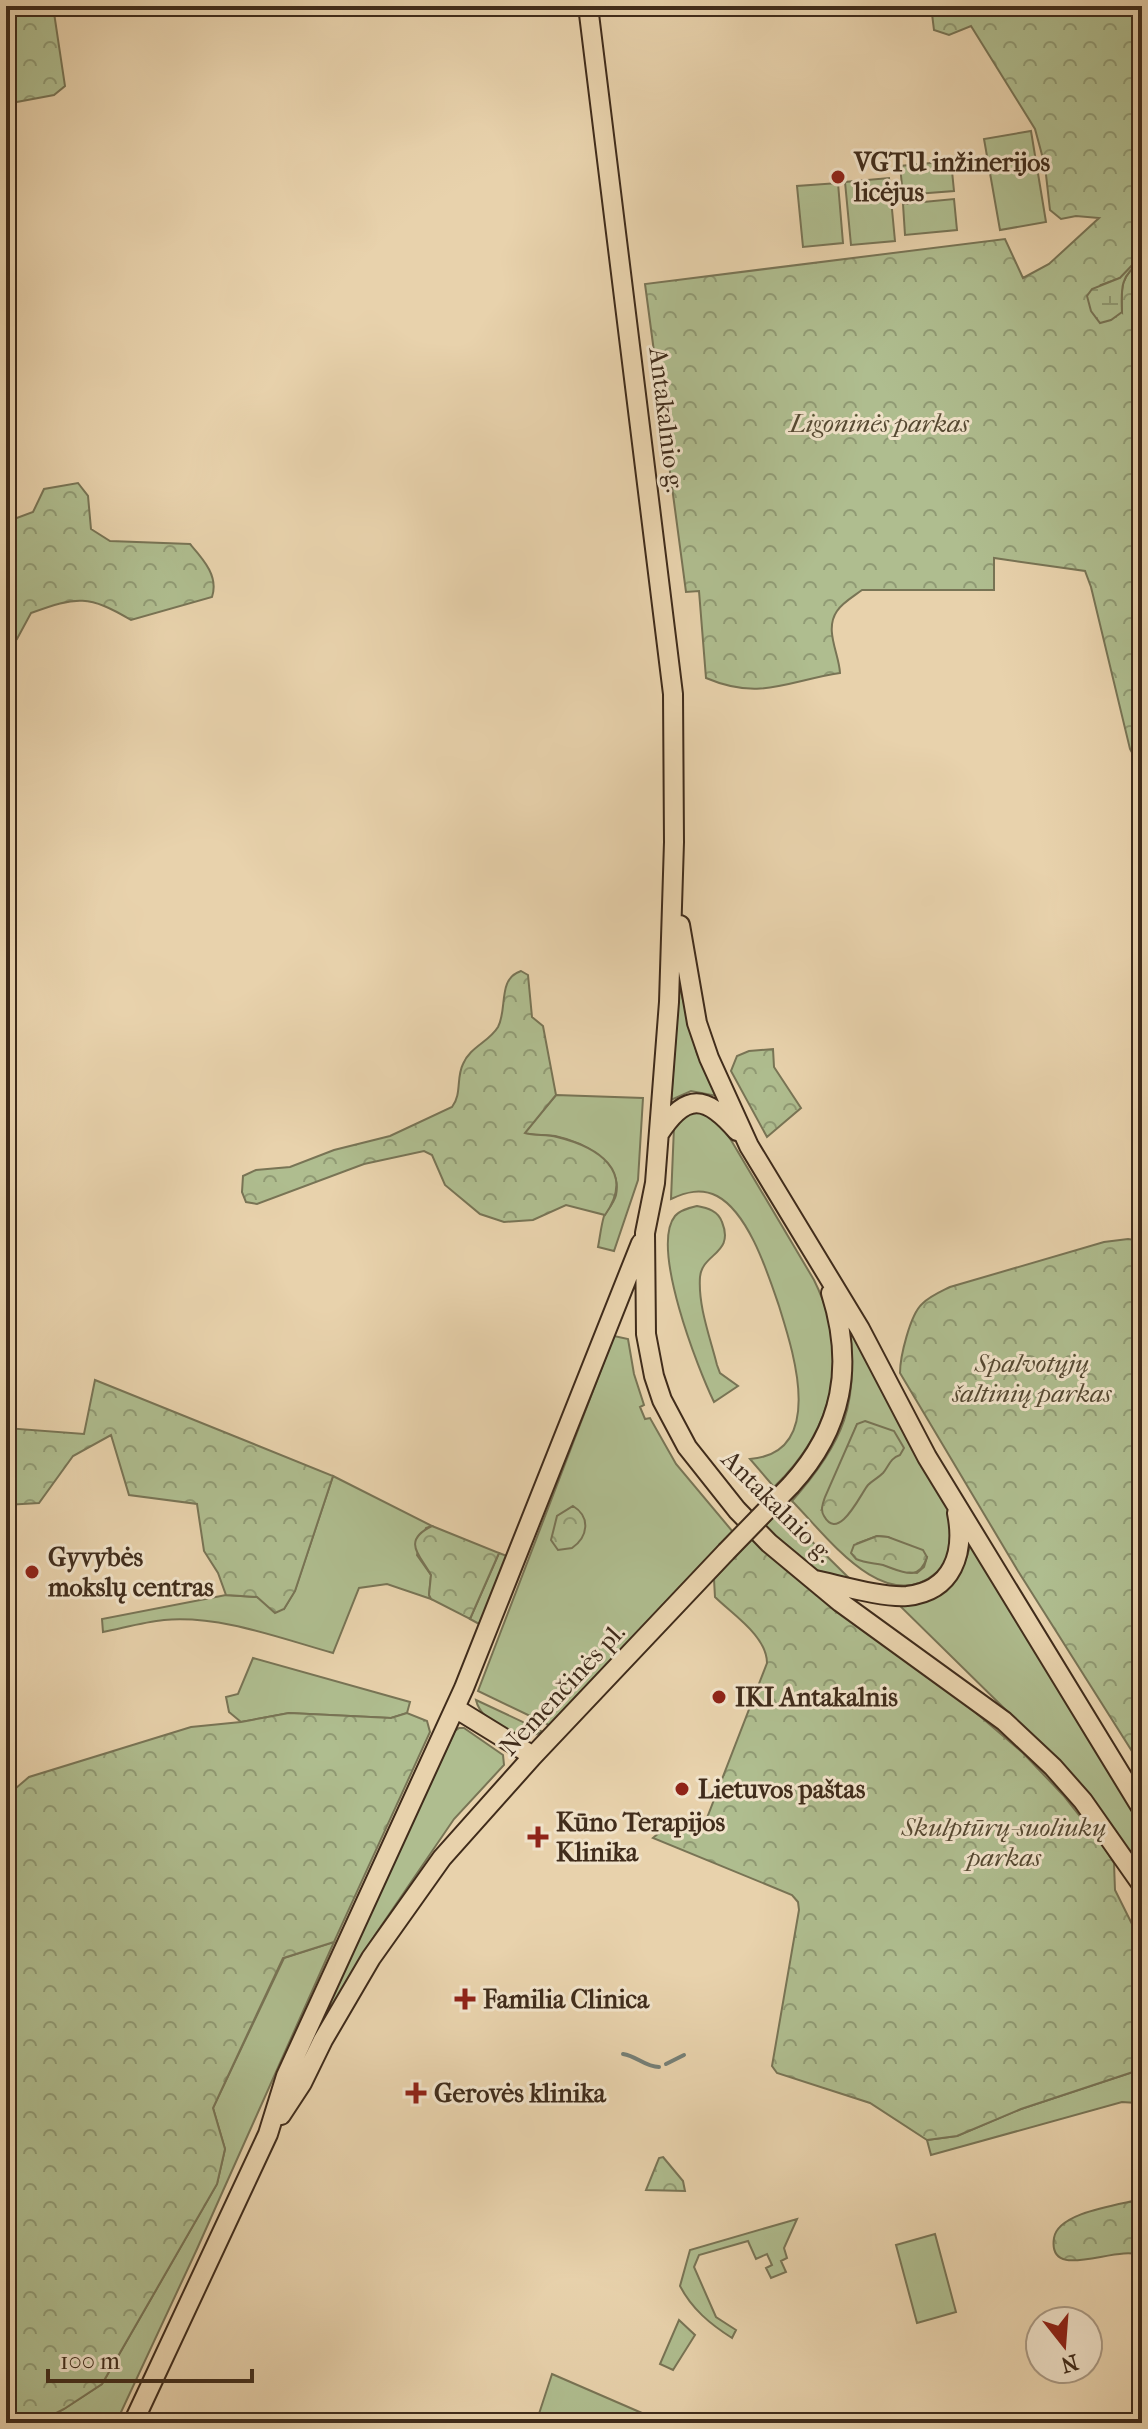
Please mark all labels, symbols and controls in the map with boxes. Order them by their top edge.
place label: VGTU inžinerijos licėjus [853,147,1050,208]
marker: VGTU inžinerijos licėjus [829,168,847,186]
street label: Antakalnio g. [642,345,691,494]
park label: Ligoninės parkas [787,408,970,439]
park label: Spalvotųjų šaltinių parkas [951,1348,1113,1409]
street label: Antakalnio g. [714,1443,840,1569]
place label: Gyvybės mokslų centras [47,1542,214,1604]
marker: Gyvybės mokslų centras [23,1563,41,1581]
street label: Nemenčinės pl. [493,1617,632,1762]
place label: IKI Antakalnis [735,1682,898,1713]
marker: IKI Antakalnis [710,1688,728,1706]
place label: Lietuvos paštas [698,1774,866,1805]
marker: Lietuvos paštas [673,1780,691,1798]
place label: Kūno Terapijos Klinika [556,1807,725,1868]
park label: Skulptūrų-suoliukų parkas [901,1812,1106,1873]
marker: Kūno Terapijos Klinika [527,1826,549,1848]
place label: Familia Clinica [482,1984,650,2015]
marker: Familia Clinica [454,1988,476,2010]
place label: Gerovės klinika [434,2078,607,2109]
marker: Gerovės klinika [405,2082,427,2104]
north arrow [1024,2305,1104,2385]
scale bar [48,2333,252,2383]
text: 100 m [60,2347,120,2375]
text: N [1057,2348,1081,2378]

